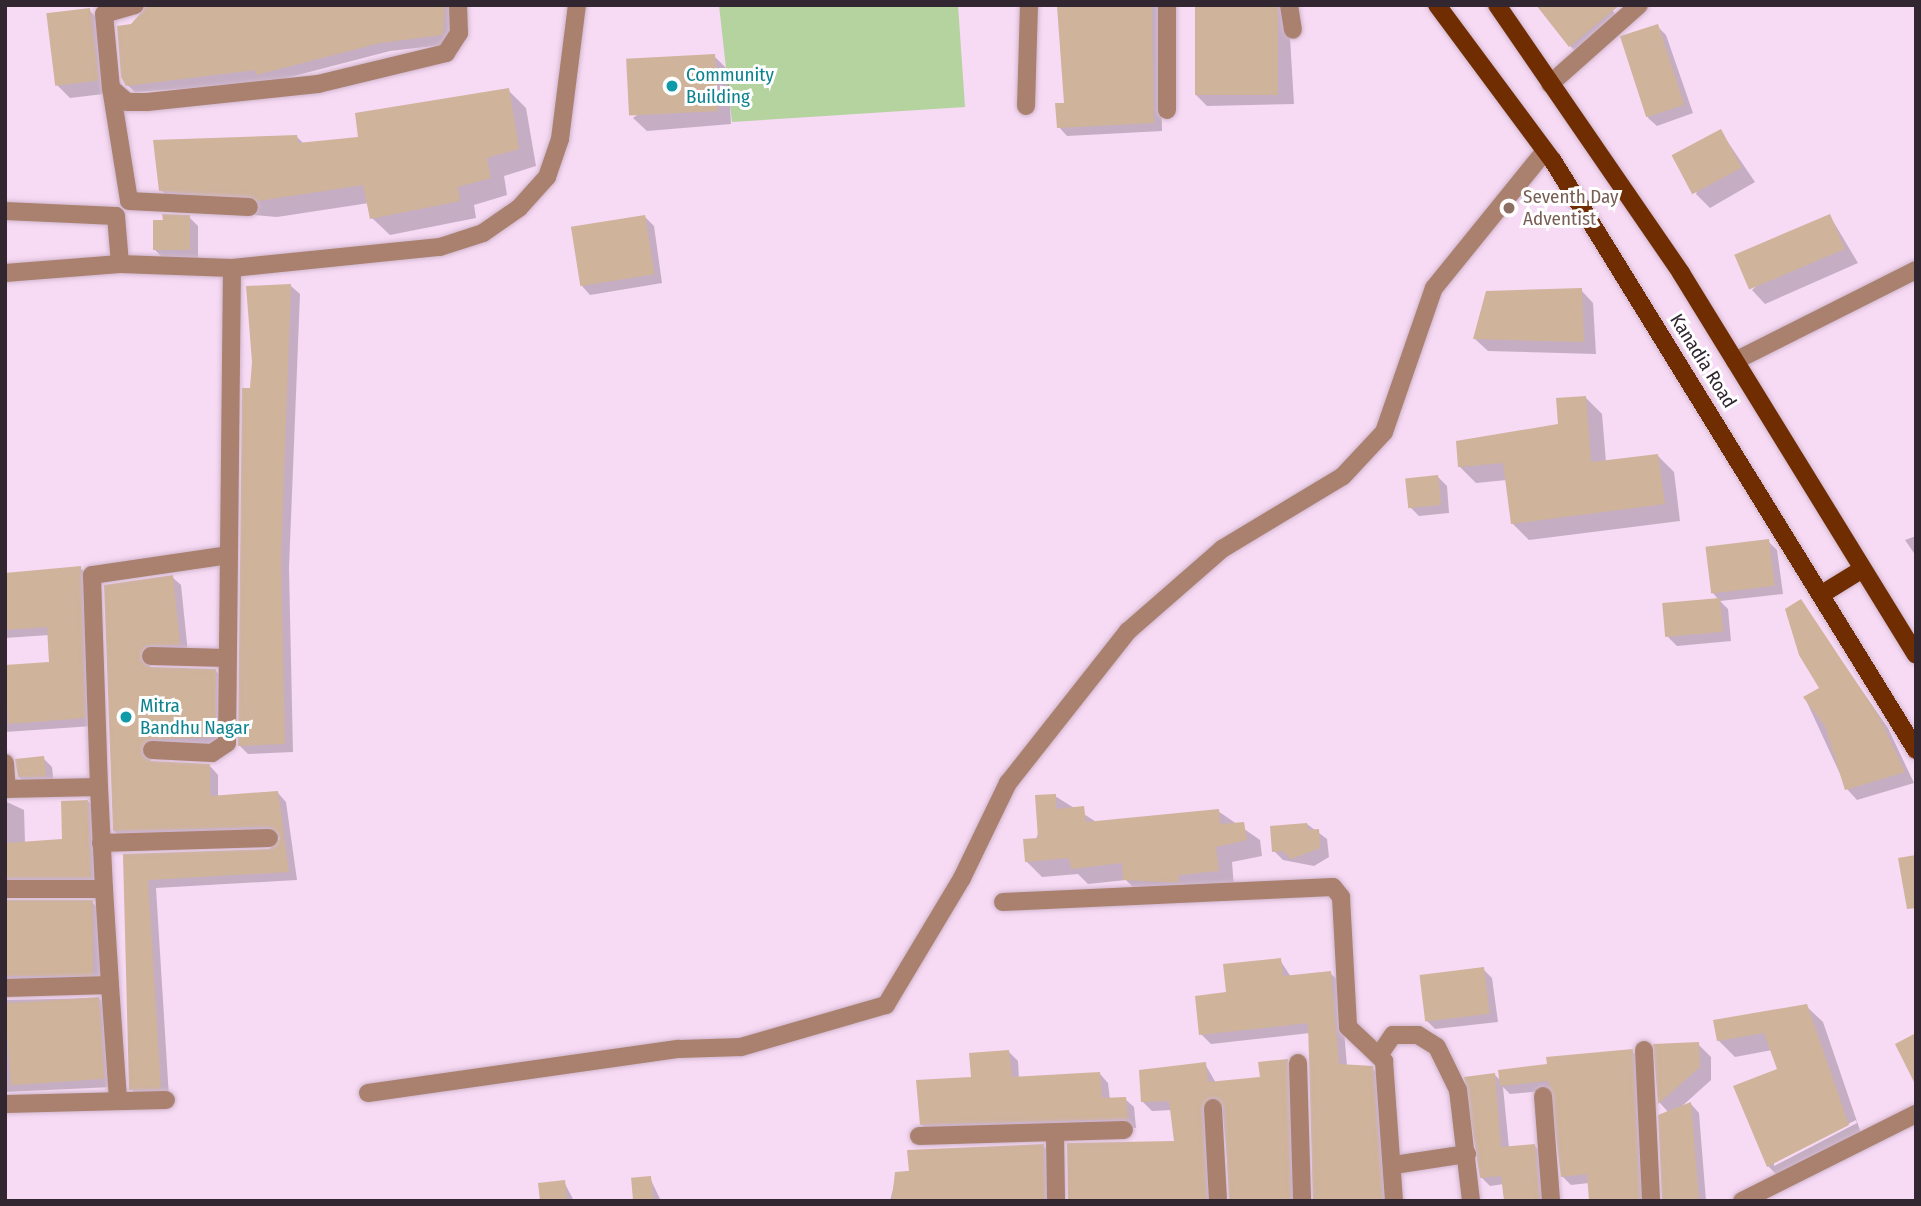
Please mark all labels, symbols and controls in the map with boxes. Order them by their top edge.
place label: Community Building [686,64,774,108]
marker: Community Building [664,78,680,94]
place label: Seventh Day Adventist [1523,186,1619,230]
marker: Seventh Day Adventist [1501,200,1517,216]
street label: Kanadia Road [1665,310,1741,412]
place label: Mitra Bandhu Nagar [140,695,249,739]
marker: Mitra Bandhu Nagar [118,709,134,725]

